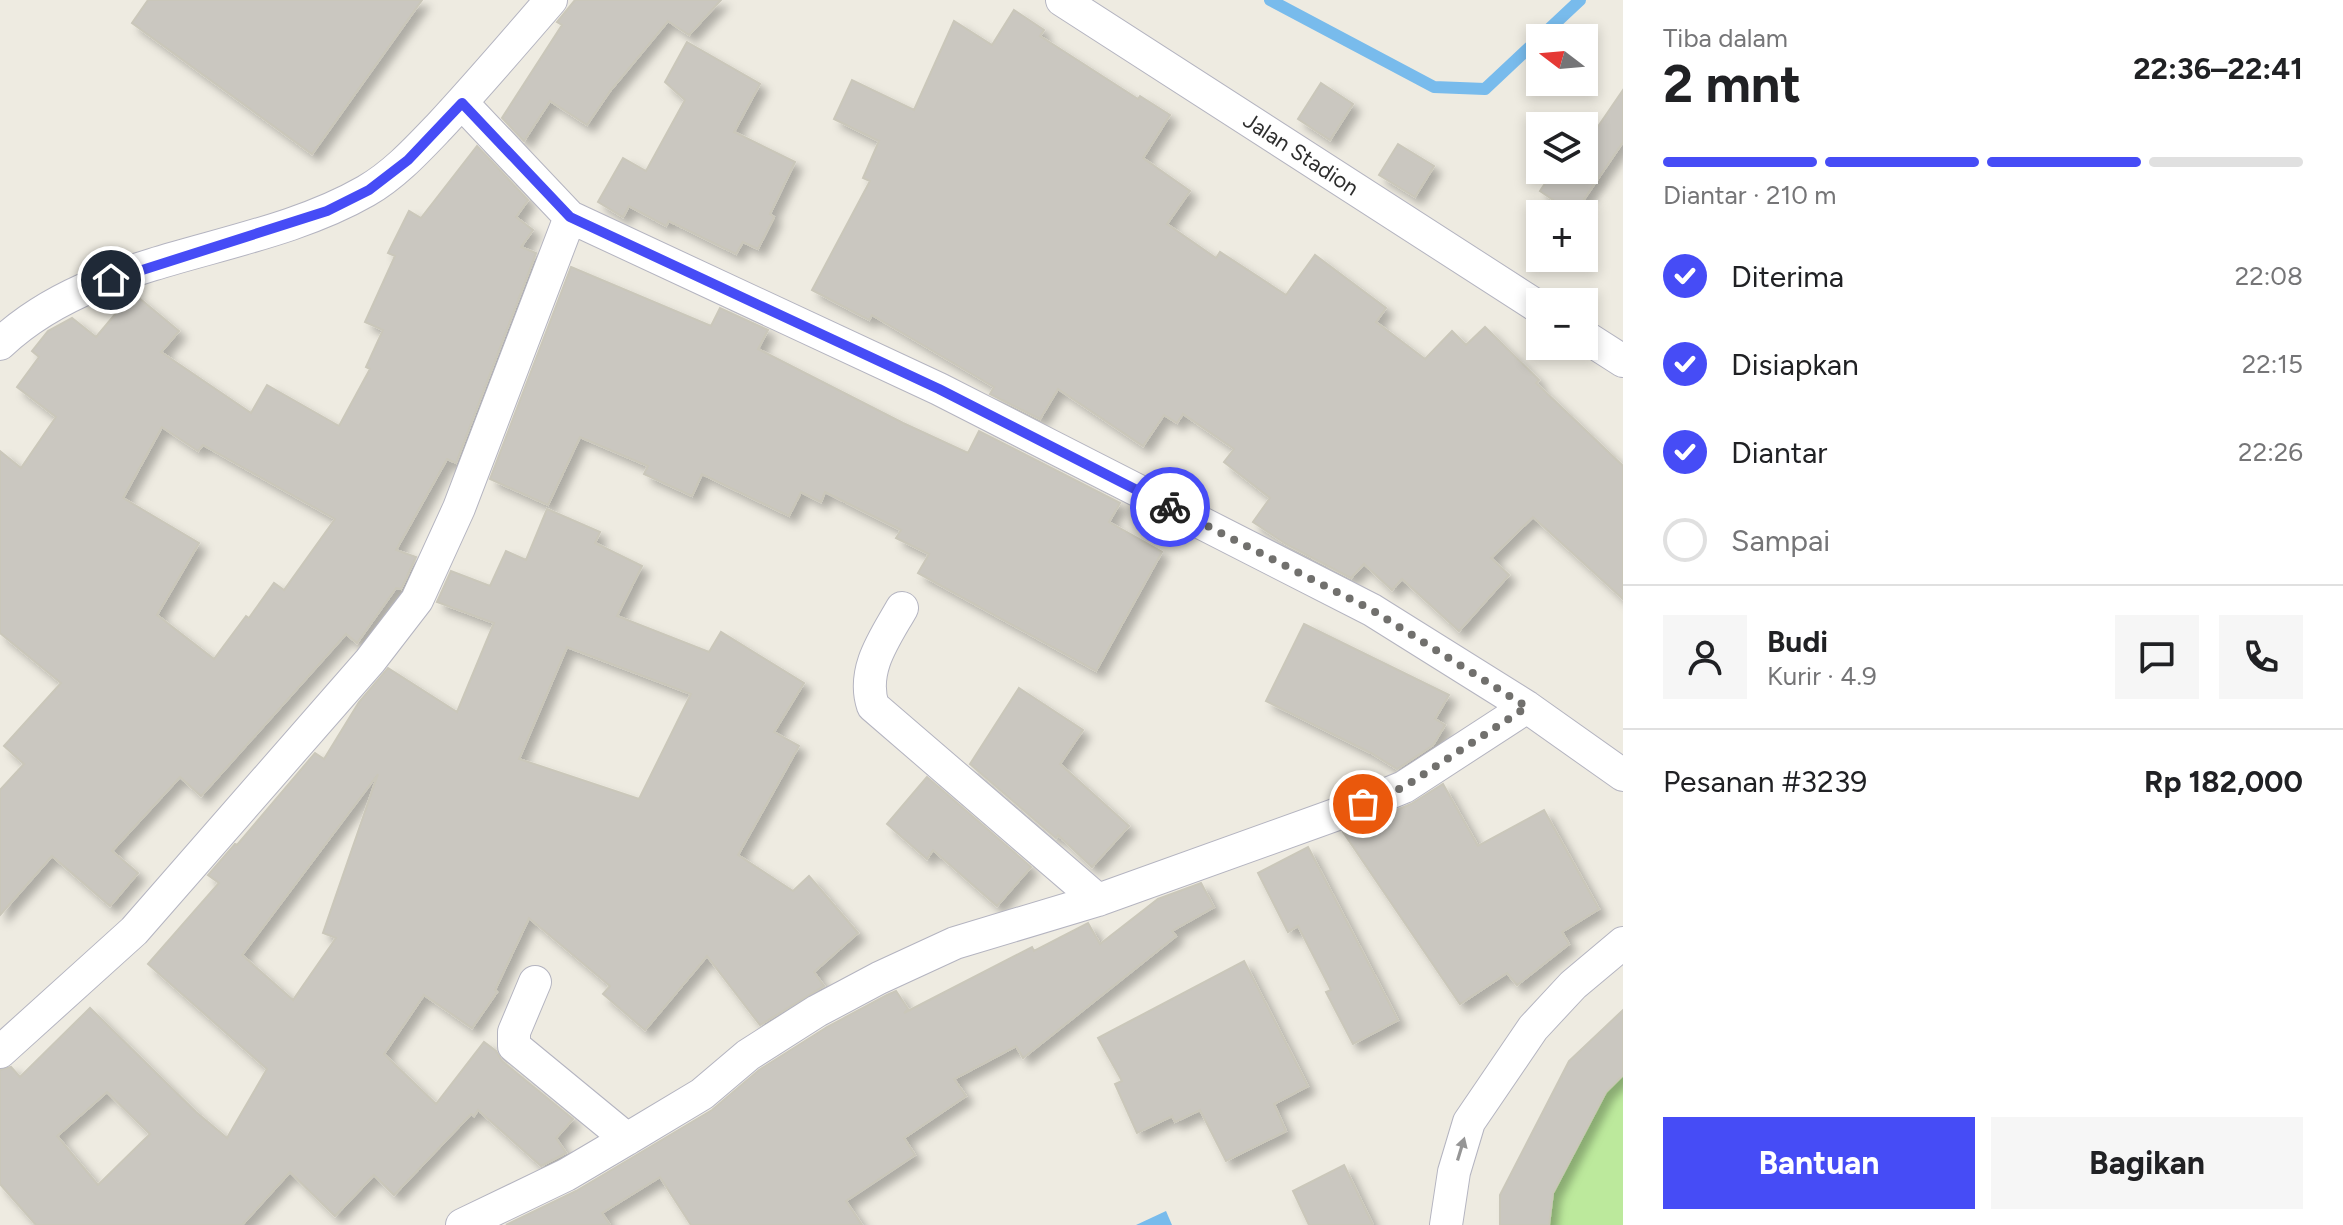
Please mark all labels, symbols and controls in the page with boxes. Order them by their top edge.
text: Tiba dalam [1663,22,1788,54]
north arrow [1526,24,1598,96]
map controls [1526,24,1598,360]
text: 22:36–22:41 [2133,50,2303,87]
text: 2 mnt [1663,53,1801,115]
street label: Jalan Stadion [1238,107,1364,201]
button: layers [1526,112,1598,184]
text: Diantar · 210 m [1663,179,1836,211]
button: + [1526,200,1598,272]
pin [77,246,145,314]
icon: check [1663,254,1707,298]
icon: home [89,258,133,302]
text: Diterima [1731,258,1844,295]
text: 22:08 [2235,260,2303,292]
button: − [1526,288,1598,360]
icon: check [1663,342,1707,386]
text: Disiapkan [1731,346,1859,383]
text: 22:15 [2242,348,2303,380]
icon: check [1663,430,1707,474]
text: Diantar [1731,434,1827,471]
text: 22:26 [2238,436,2303,468]
courier [1130,467,1210,547]
icon: bike [1148,485,1192,529]
text: Sampai [1731,522,1830,559]
button: person [1663,615,1747,699]
button: chat [2115,615,2199,699]
button: phone [2219,615,2303,699]
text: Budi [1767,623,1828,660]
text: Kurir · 4.9 [1767,660,1877,692]
text: Pesanan #3239 [1663,763,1867,800]
text: Rp 182,000 [2144,763,2303,800]
pin [1329,770,1397,838]
icon: bag [1341,782,1385,826]
button: Bantuan [1663,1117,1975,1209]
button: Bagikan [1991,1117,2303,1209]
one-way arrow [1455,1136,1468,1160]

